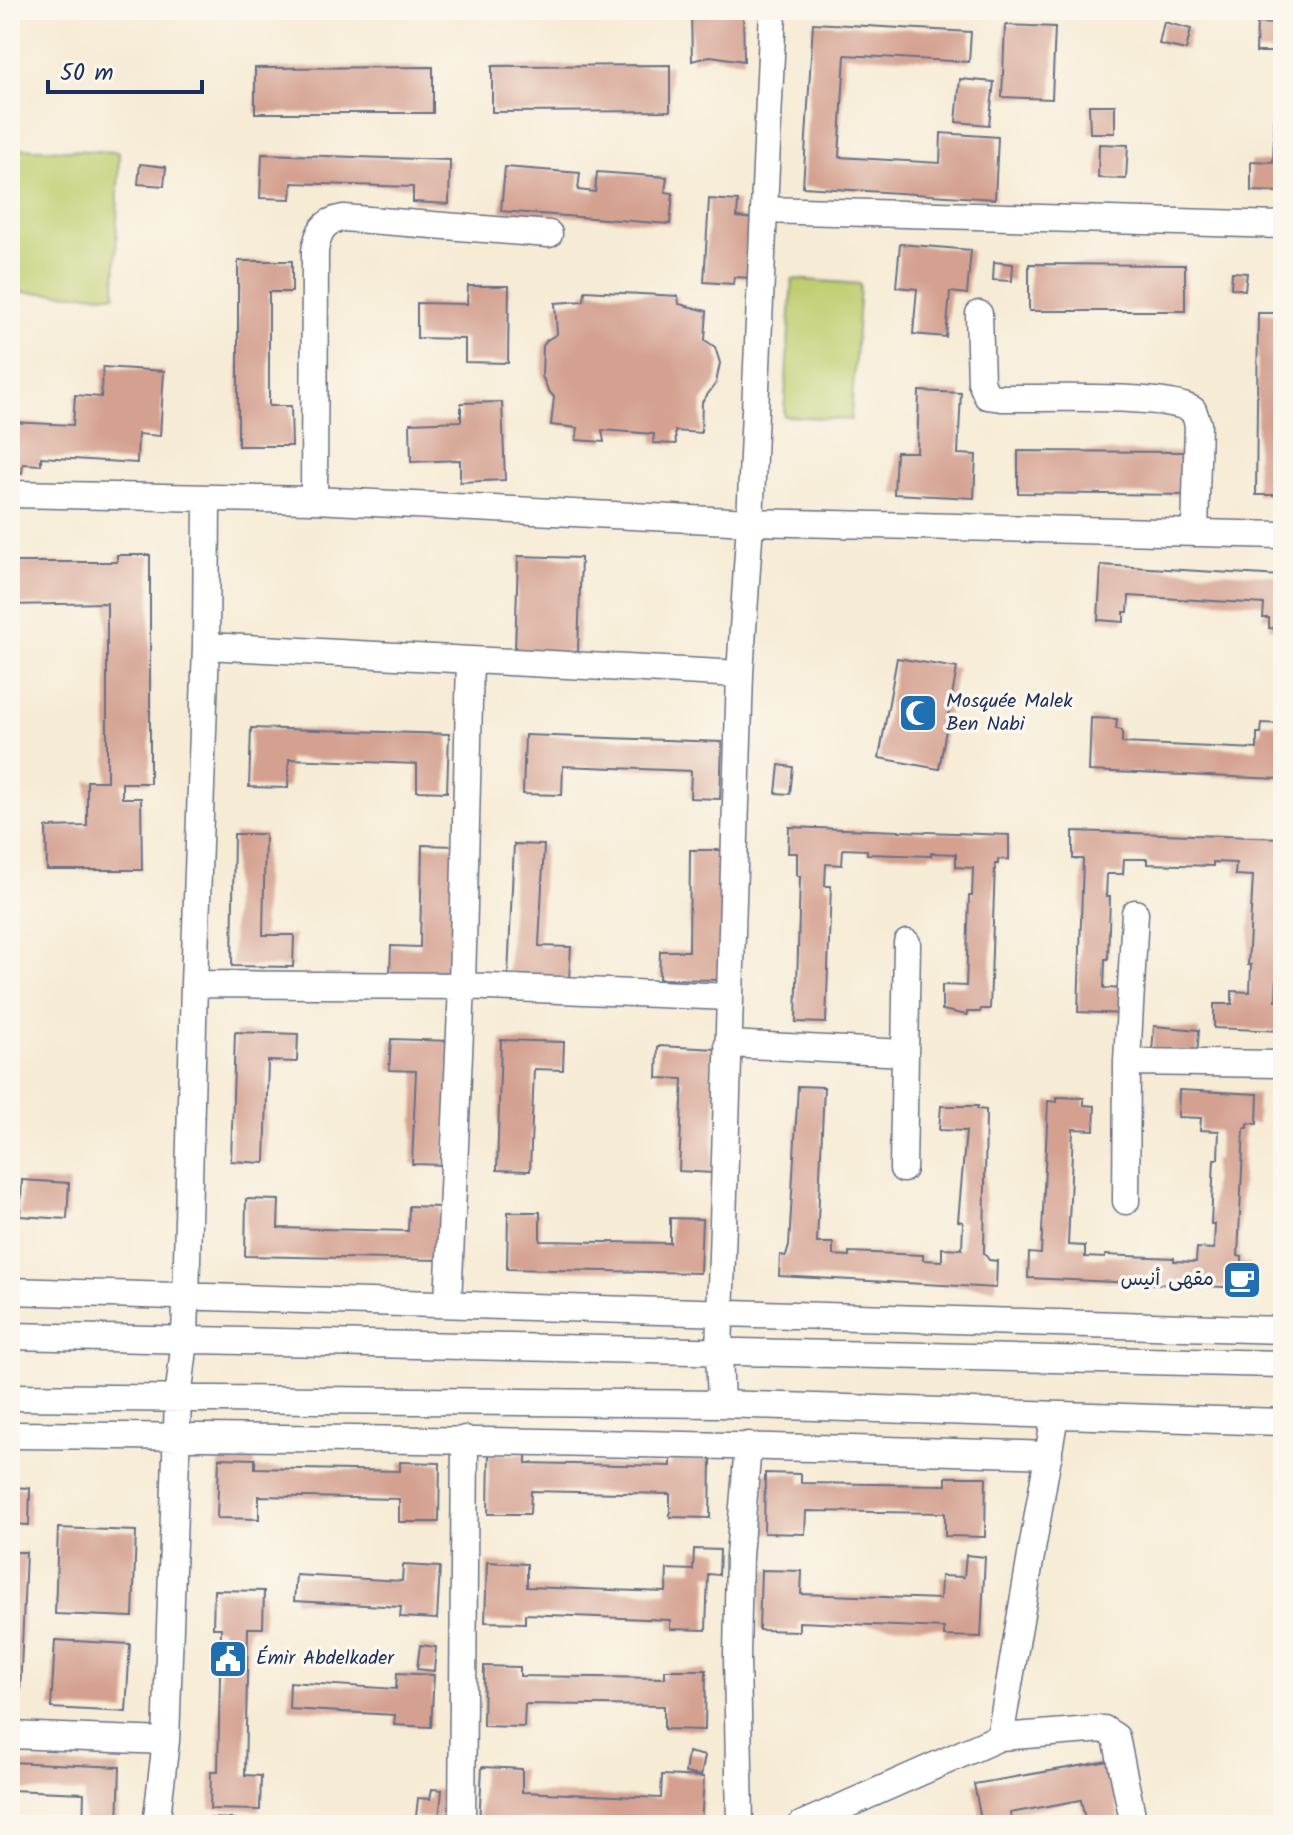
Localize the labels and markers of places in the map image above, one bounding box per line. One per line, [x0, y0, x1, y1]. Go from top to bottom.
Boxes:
place label: Mosquée Malek Ben Nabi [946, 686, 1073, 741]
mosque icon: Mosquée Malek Ben Nabi [897, 692, 939, 734]
cafe icon: مقهى أنيس [1221, 1259, 1263, 1301]
place label: مقهى أنيس [1120, 1264, 1214, 1296]
public building icon: Émir Abdelkader [207, 1638, 249, 1680]
place label: Émir Abdelkader [256, 1643, 395, 1675]

